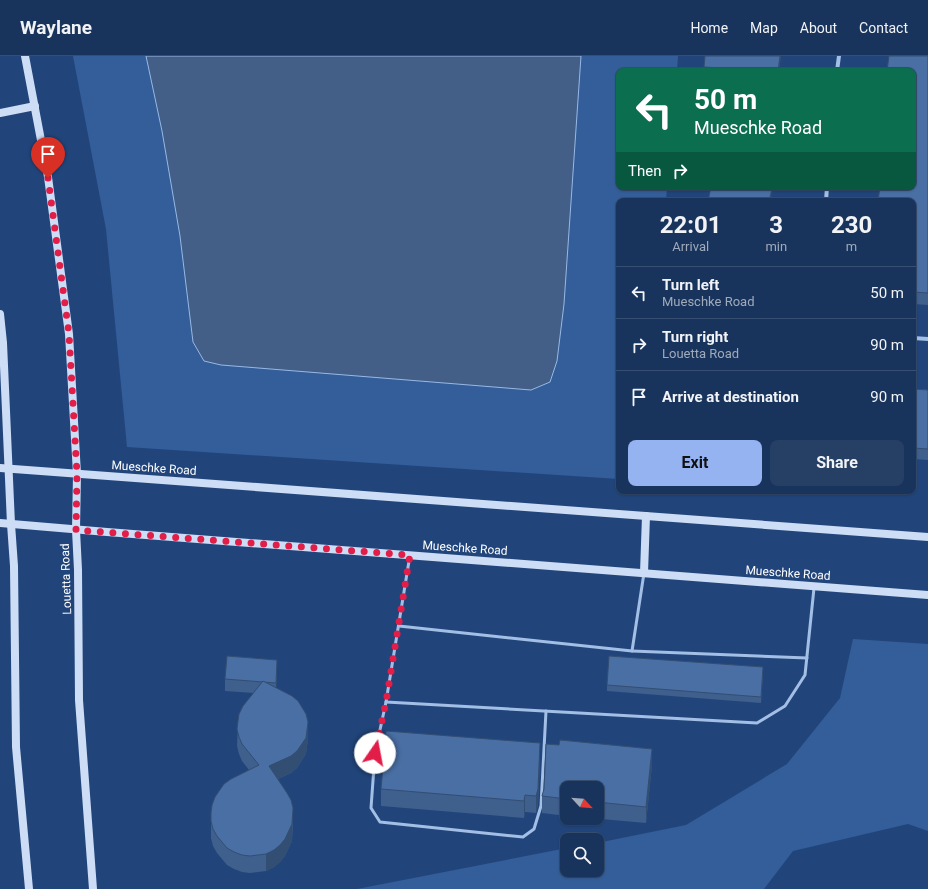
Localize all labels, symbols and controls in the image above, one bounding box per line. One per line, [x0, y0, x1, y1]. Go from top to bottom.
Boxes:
text: Waylane [20, 16, 92, 39]
text: Home [690, 20, 728, 36]
text: Map [750, 20, 778, 36]
text: About [800, 20, 837, 36]
text: Contact [859, 20, 908, 36]
text: 50 m [694, 83, 757, 116]
icon: left [628, 84, 680, 136]
text: Mueschke Road [694, 117, 822, 138]
pin [31, 137, 65, 178]
icon: arrive [37, 143, 59, 165]
icon: right [669, 160, 691, 182]
text: Then [628, 162, 661, 180]
text: 22:01 [660, 211, 722, 239]
text: 3 [769, 211, 783, 239]
text: 230 [831, 211, 872, 239]
text: Arrival [672, 239, 709, 254]
text: min [765, 239, 787, 254]
text: m [846, 239, 857, 254]
text: Turn left [662, 276, 719, 294]
icon: left [628, 282, 650, 304]
text: 50 m [870, 284, 904, 302]
text: Mueschke Road [662, 294, 755, 309]
text: Turn right [662, 328, 728, 346]
icon: right [628, 334, 650, 356]
text: 90 m [870, 336, 904, 354]
text: Louetta Road [662, 346, 739, 361]
icon: arrive [628, 386, 650, 408]
text: Arrive at destination [662, 388, 799, 406]
text: 90 m [870, 388, 904, 406]
button: Exit [628, 440, 762, 486]
button: Share [770, 440, 904, 486]
street label: Mueschke Road [111, 458, 197, 478]
street label: Mueschke Road [422, 538, 508, 558]
street label: Louetta Road [58, 543, 74, 615]
street label: Mueschke Road [745, 563, 831, 583]
position arrow [354, 732, 396, 774]
north arrow [560, 781, 604, 825]
map controls [560, 781, 604, 877]
button: search [560, 833, 604, 877]

